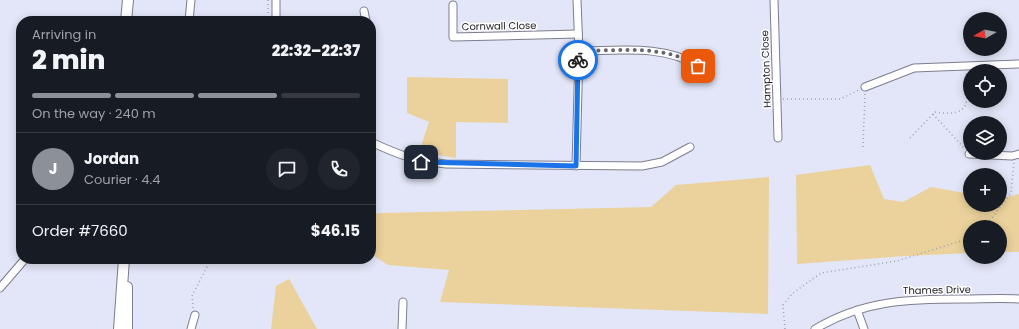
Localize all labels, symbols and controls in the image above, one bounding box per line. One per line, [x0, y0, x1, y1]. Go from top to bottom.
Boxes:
north arrow [963, 12, 1007, 56]
map controls [963, 12, 1007, 264]
street label: Cornwall Close [461, 18, 537, 34]
text: Arriving in [32, 25, 96, 44]
street label: Hampton Close [757, 30, 775, 108]
text: 22:32–22:37 [272, 40, 360, 61]
courier [558, 40, 598, 80]
text: 2 min [32, 42, 105, 78]
icon: bike [567, 49, 589, 71]
pin [681, 49, 715, 83]
icon: bag [687, 55, 709, 77]
button: locate [963, 64, 1007, 108]
text: On the way · 240 m [32, 104, 156, 123]
button: layers [963, 116, 1007, 160]
pin [404, 145, 438, 179]
text: Jordan [84, 148, 139, 169]
button: chat [266, 148, 308, 190]
button: phone [318, 148, 360, 190]
icon: home [410, 151, 432, 173]
text: J [49, 158, 57, 179]
button: + [963, 168, 1007, 212]
text: Courier · 4.4 [84, 170, 160, 189]
text: Order #7660 [32, 220, 128, 241]
text: $46.15 [311, 220, 360, 241]
button: − [963, 220, 1007, 264]
street label: Thames Drive [903, 282, 971, 298]

